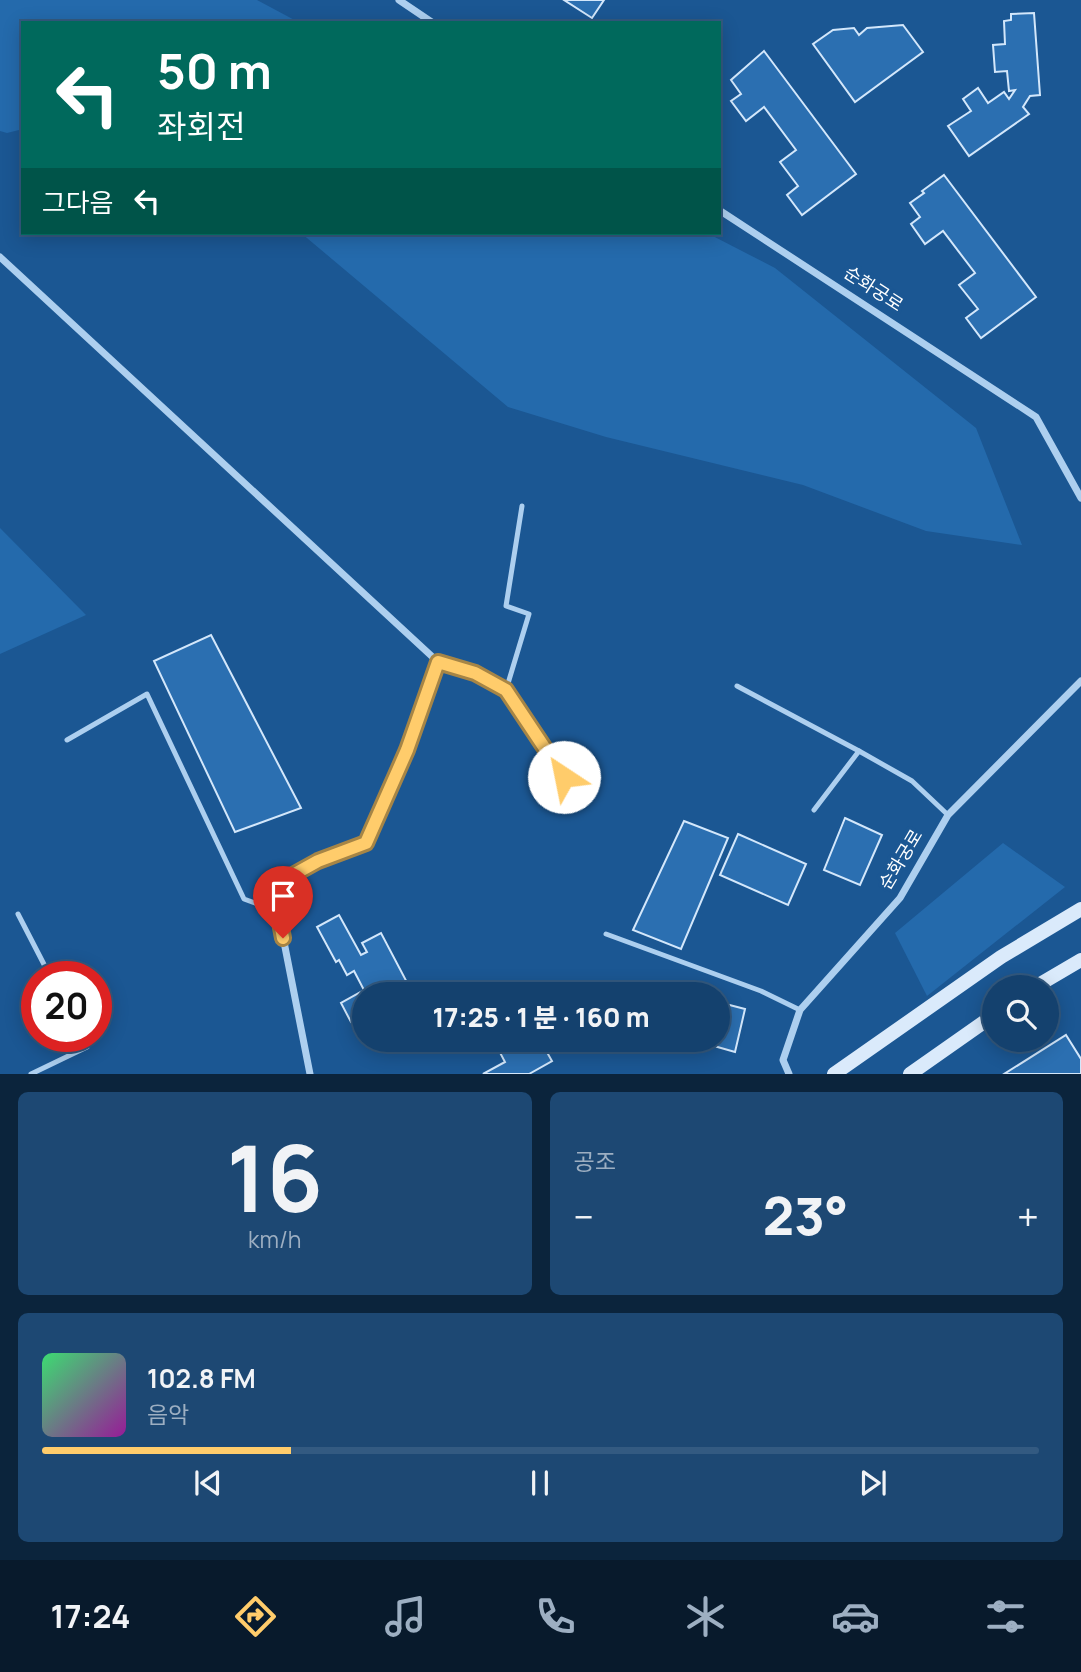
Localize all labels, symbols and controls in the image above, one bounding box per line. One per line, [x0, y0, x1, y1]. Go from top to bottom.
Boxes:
text: 50 m [157, 37, 272, 104]
icon: left [42, 49, 133, 140]
text: 좌회전 [157, 104, 245, 148]
icon: left [128, 182, 166, 220]
text: 그다음 [42, 184, 114, 220]
street label: 순화궁로 [840, 260, 908, 316]
position arrow [527, 740, 601, 814]
street label: 순화궁로 [873, 824, 927, 894]
pin [253, 866, 313, 938]
icon: arrive [264, 877, 302, 915]
speed limit sign: 20 [21, 961, 112, 1052]
map controls [982, 975, 1059, 1052]
button: search [982, 975, 1059, 1052]
text: 17:25 · 1 분 · 160 m [432, 999, 650, 1035]
text: 16 [227, 1115, 323, 1239]
text: 공조 [574, 1145, 616, 1177]
text: 23° [763, 1180, 848, 1251]
text: − [574, 1190, 594, 1242]
text: + [1017, 1190, 1039, 1242]
text: km/h [248, 1223, 302, 1255]
text: 102.8 FM [147, 1360, 256, 1396]
text: 음악 [147, 1398, 189, 1430]
icon: previous [189, 1464, 227, 1502]
icon: pause [521, 1464, 559, 1502]
icon: next [854, 1464, 892, 1502]
icon: directions [231, 1592, 280, 1641]
icon: music [381, 1592, 430, 1641]
icon: phone [531, 1592, 580, 1641]
icon: climate [681, 1592, 730, 1641]
icon: car [831, 1592, 880, 1641]
icon: filters [981, 1592, 1030, 1641]
text: 17:24 [51, 1594, 130, 1638]

